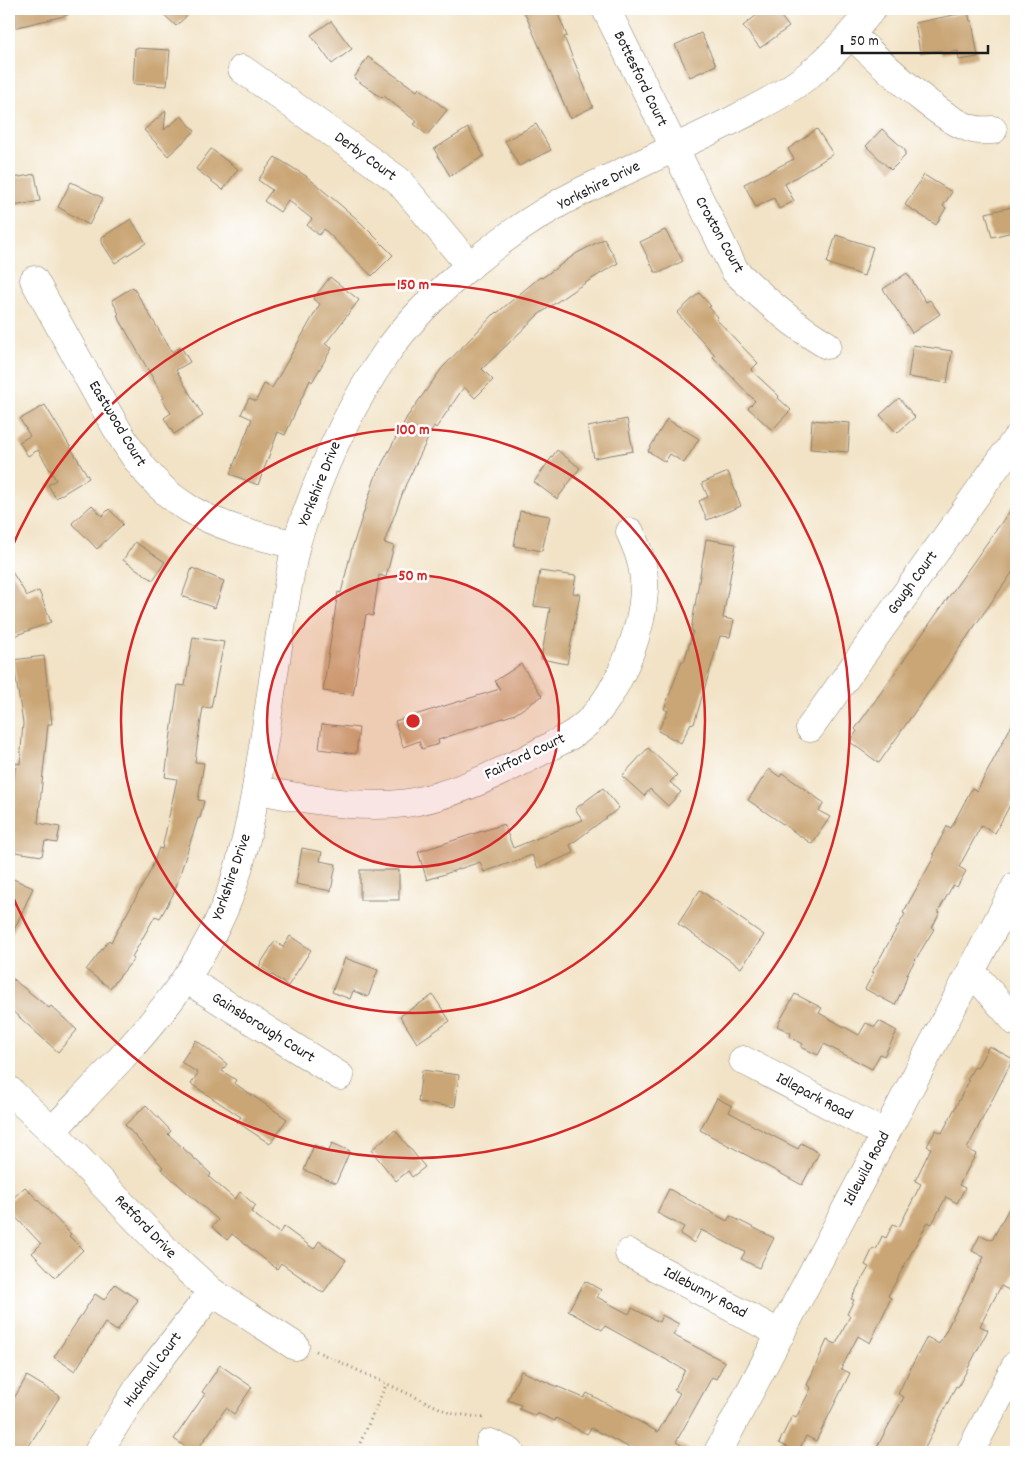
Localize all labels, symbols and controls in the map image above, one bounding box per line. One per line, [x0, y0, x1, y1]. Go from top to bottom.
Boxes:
scale bar [842, 22, 989, 54]
street label: Bottesford Court [607, 27, 673, 131]
text: 50 m [850, 31, 879, 53]
street label: Derby Court [329, 127, 401, 188]
street label: Yorkshire Drive [554, 155, 644, 217]
street label: Croxton Court [688, 192, 750, 278]
text: 150 m [397, 275, 429, 297]
street label: Eastwood Court [82, 377, 152, 472]
text: 100 m [396, 420, 430, 442]
street label: Yorkshire Drive [292, 438, 348, 530]
street label: Gough Court [882, 546, 944, 620]
text: 50 m [399, 566, 427, 588]
centre of rings [404, 712, 422, 730]
street label: Fairford Court [481, 728, 569, 786]
street label: Yorkshire Drive [206, 831, 258, 923]
street label: Gainsborough Court [207, 987, 319, 1069]
street label: Idlepark Road [771, 1067, 857, 1127]
street label: Idlewild Road [838, 1128, 896, 1210]
street label: Retford Drive [108, 1190, 182, 1264]
street label: Idlebunny Road [659, 1261, 751, 1325]
street label: Hucknall Court [118, 1328, 188, 1412]

